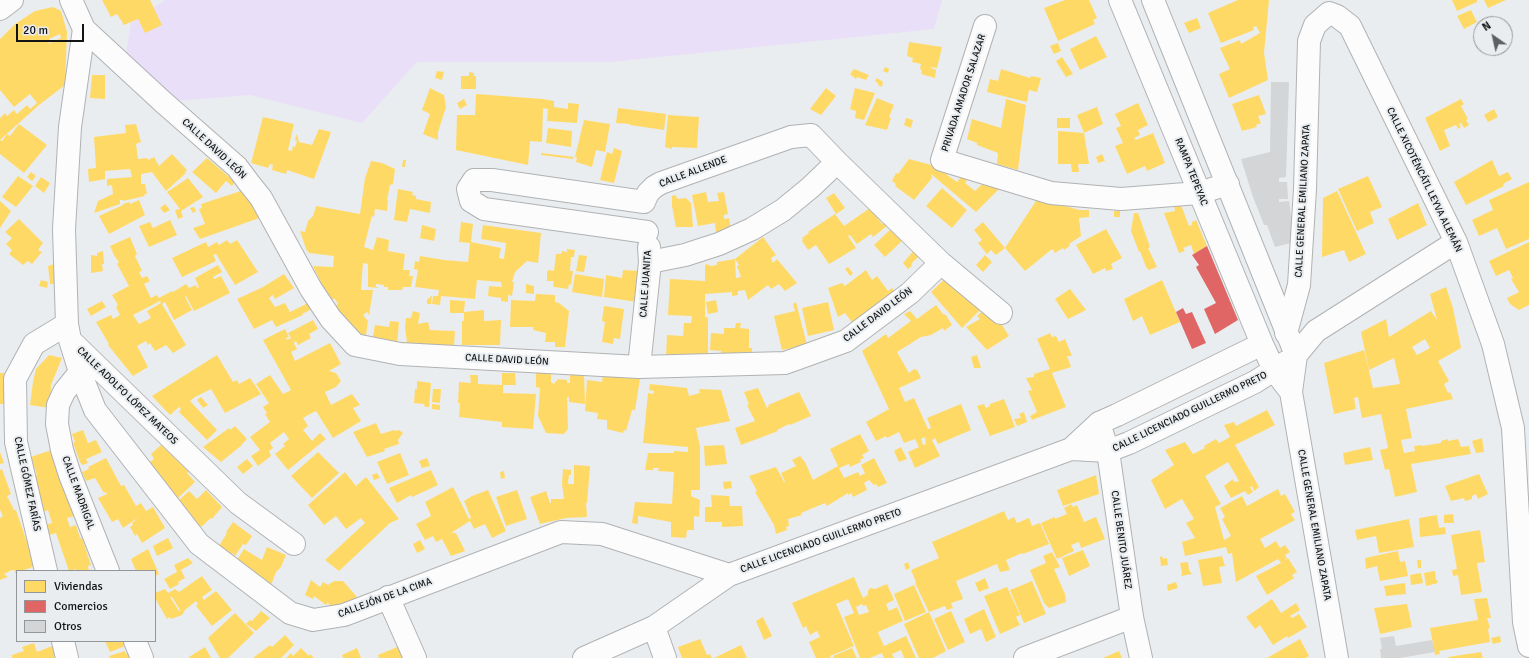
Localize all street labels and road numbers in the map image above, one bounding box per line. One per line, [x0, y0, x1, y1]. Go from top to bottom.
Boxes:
street label: PRIVADA AMADOR SALAZAR [939, 33, 989, 153]
street label: CALLE XICOTÉNCÁTL LEYVA ALEMÁN [1384, 106, 1464, 254]
street label: CALLE DAVID LEÓN [179, 116, 249, 182]
street label: CALLE GENERAL EMILIANO ZAPATA [1293, 124, 1313, 278]
street label: RAMPA TEPEYAC [1172, 136, 1210, 208]
street label: CALLE ALLENDE [658, 154, 728, 190]
street label: CALLE JUANITA [638, 250, 654, 318]
street label: CALLE DAVID LEÓN [841, 285, 915, 345]
street label: CALLE ADOLFO LÓPEZ MATEOS [74, 345, 180, 447]
street label: CALLE DAVID LEÓN [465, 352, 549, 368]
street label: CALLE LICENCIADO GUILLERMO PRETO [1111, 369, 1269, 455]
street label: CALLE GÓMEZ FARÍAS [11, 436, 43, 532]
street label: CALLE GENERAL EMILIANO ZAPATA [1295, 448, 1333, 602]
street label: CALLE MADRIGAL [59, 455, 97, 531]
street label: CALLE BENITO JUÁREZ [1108, 490, 1134, 590]
street label: CALLE LICENCIADO GUILLERMO PRETO [739, 506, 903, 576]
street label: CALLEJÓN DE LA CIMA [336, 575, 434, 621]

